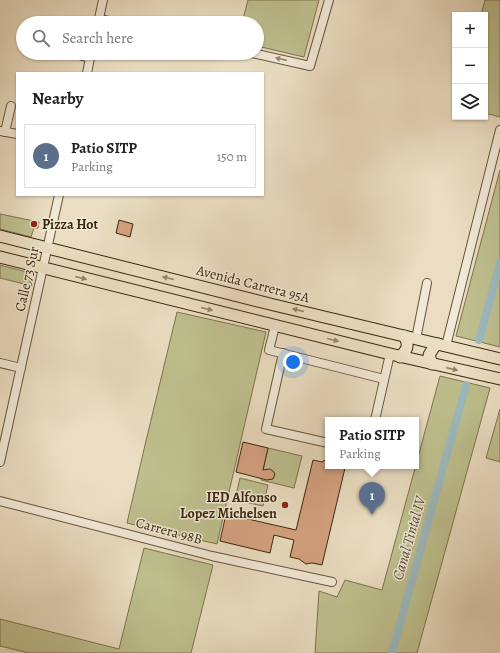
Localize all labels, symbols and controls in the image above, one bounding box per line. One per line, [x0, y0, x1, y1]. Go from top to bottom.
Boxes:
map controls [452, 12, 488, 120]
button: + [452, 12, 488, 48]
search box [16, 16, 264, 60]
icon: search [30, 27, 52, 49]
text: Search here [62, 28, 133, 48]
button: − [452, 48, 488, 84]
one-way arrow [275, 56, 287, 62]
button: layers [452, 84, 488, 120]
text: Nearby [32, 87, 83, 110]
text: Patio SITP [71, 138, 137, 158]
text: 1 [44, 148, 48, 165]
text: 150 m [217, 148, 247, 165]
text: Parking [71, 158, 113, 175]
place label: Pizza Hot [42, 215, 99, 234]
marker: Pizza Hot [29, 219, 39, 229]
street label: Calle 73 Sur [10, 244, 44, 313]
street label: Avenida Carrera 95A [194, 261, 312, 307]
one-way arrow [75, 275, 87, 281]
one-way arrow [162, 275, 175, 281]
one-way arrow [201, 307, 213, 313]
one-way arrow [292, 307, 305, 313]
one-way arrow [327, 338, 339, 344]
your location [283, 352, 303, 372]
one-way arrow [446, 366, 458, 372]
popup [325, 417, 419, 469]
text: Patio SITP [339, 425, 405, 445]
text: Parking [339, 445, 381, 462]
pin: 1 [359, 482, 385, 515]
place label: IED Alfonso Lopez Michelsen [180, 488, 277, 523]
water label: Canal Tintal IV [387, 493, 431, 582]
marker: IED Alfonso Lopez Michelsen [280, 500, 290, 510]
street label: Carrera 98B [134, 513, 204, 549]

